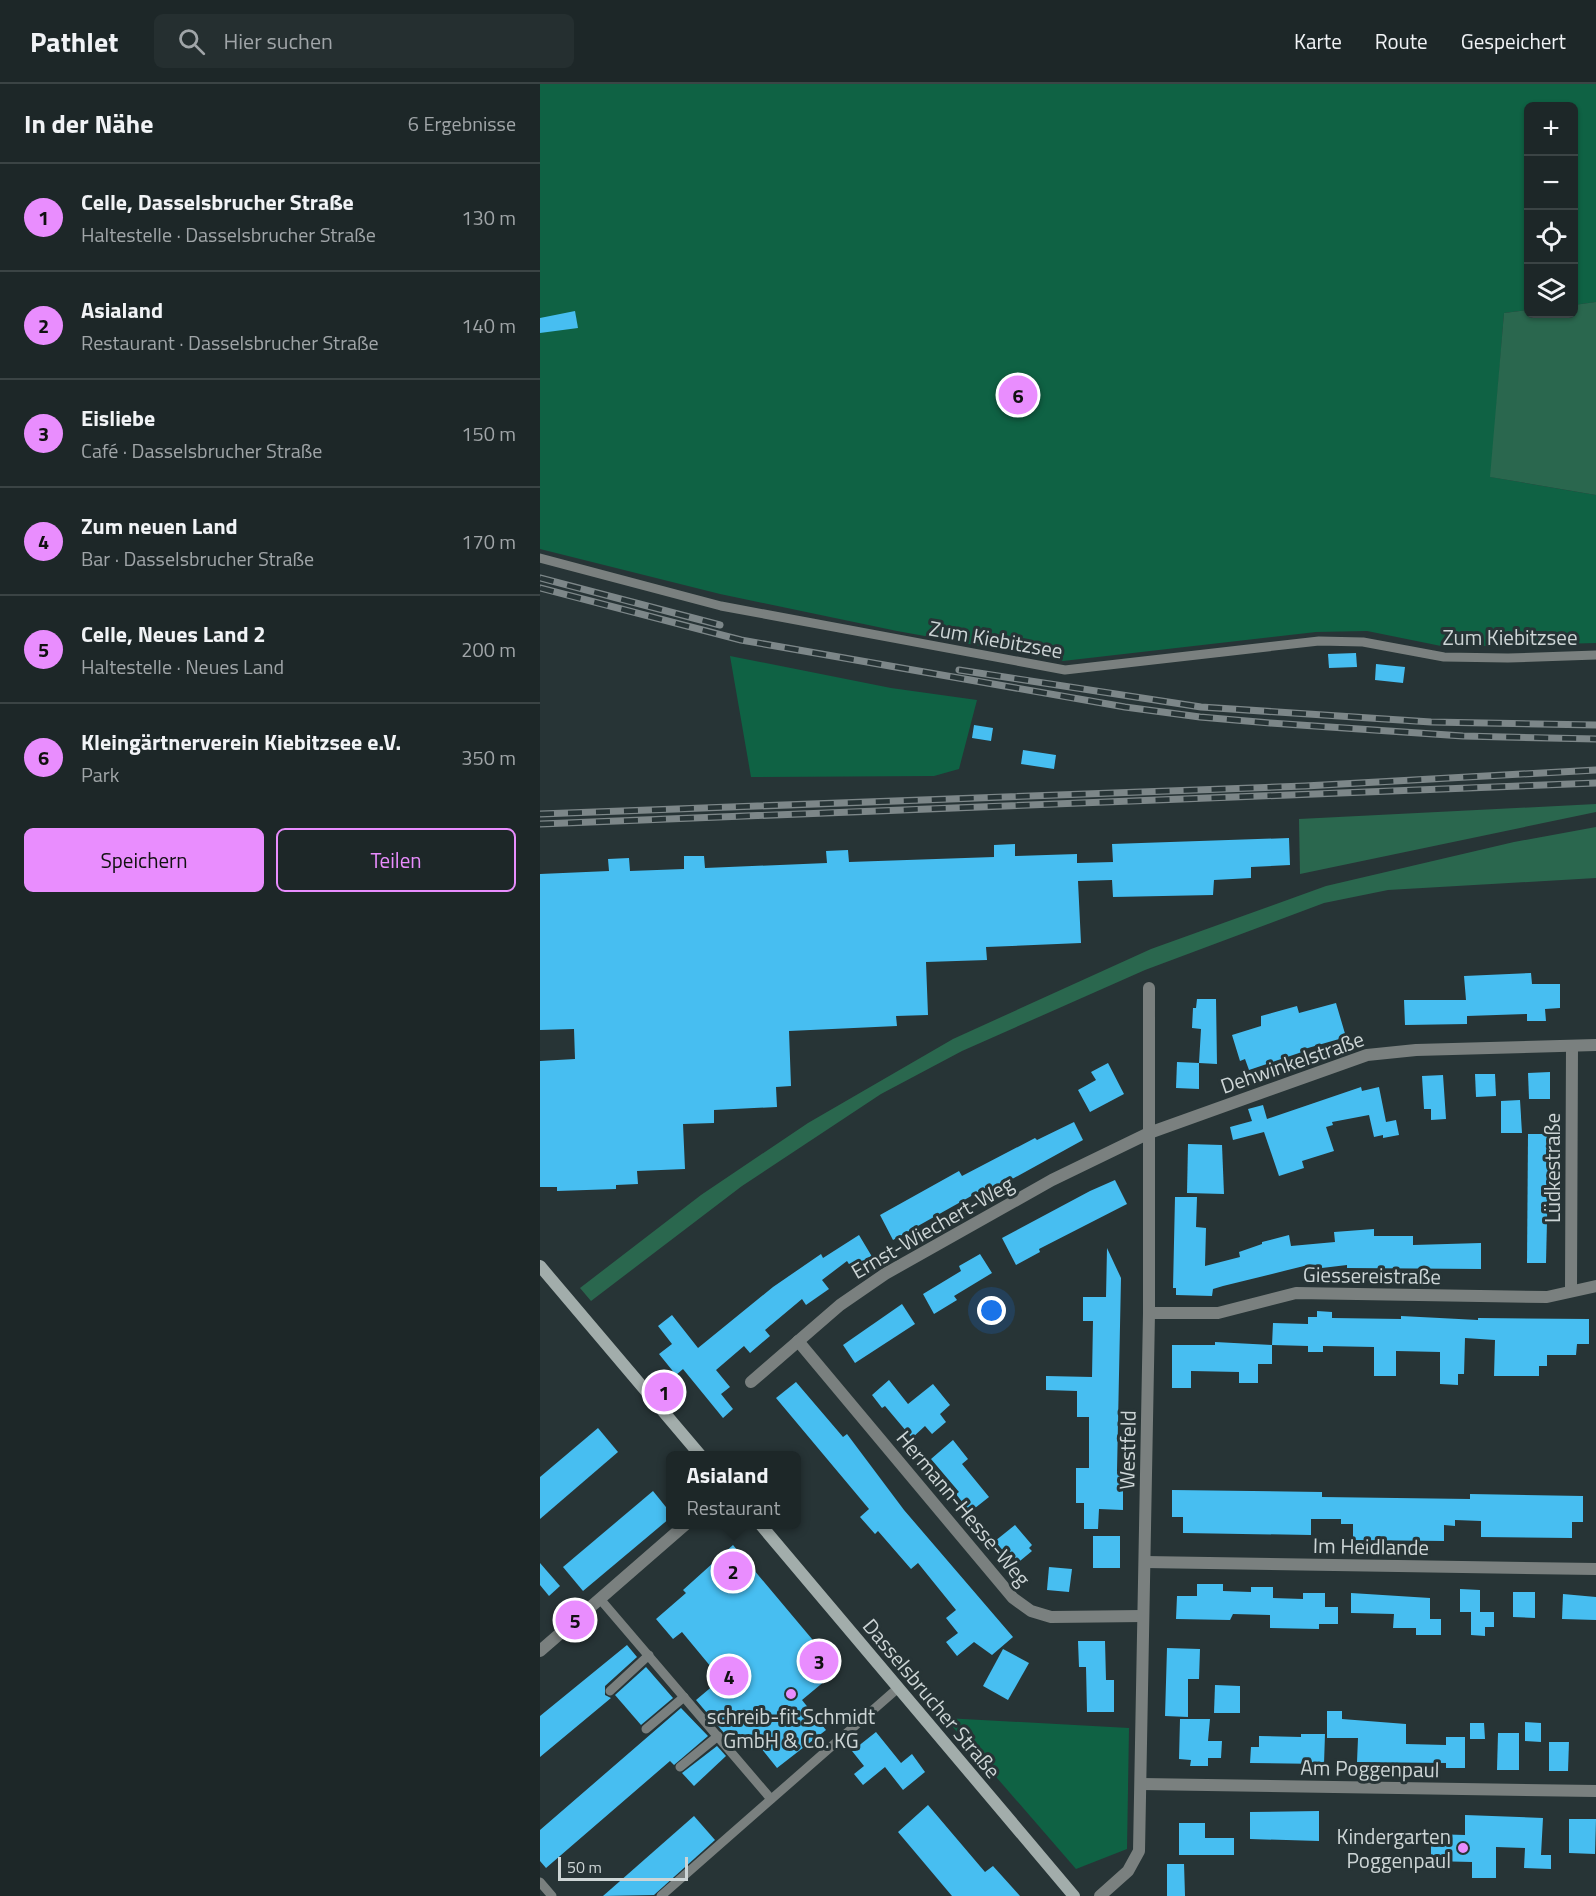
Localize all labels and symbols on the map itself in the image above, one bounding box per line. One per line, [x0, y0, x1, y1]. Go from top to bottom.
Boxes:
pin: 6 [998, 372, 1038, 418]
street label: Zum Kiebitzsee [927, 612, 1065, 666]
street label: Zum Kiebitzsee [1442, 621, 1578, 653]
street label: Dehwinkelstraße [1216, 1022, 1368, 1102]
street label: Lüdkestraße [1536, 1113, 1568, 1223]
street label: Ernst-Wiechert-Weg [845, 1167, 1019, 1287]
street label: Giessereistraße [1303, 1258, 1441, 1292]
your location [977, 1296, 1006, 1325]
pin: 1 [644, 1370, 684, 1414]
street label: Westfeld [1110, 1410, 1144, 1490]
street label: Hermann-Hesse-Weg [889, 1423, 1039, 1593]
street label: Im Heidlande [1313, 1529, 1429, 1563]
pin: 2 [714, 1548, 752, 1594]
pin: 5 [555, 1598, 594, 1642]
street label: Dasselsbrucher Straße [855, 1611, 1009, 1785]
pin: 3 [800, 1638, 838, 1684]
pin: 4 [710, 1654, 748, 1698]
marker: schreib-fit Schmidt GmbH & Co. KG [784, 1687, 798, 1701]
place label: schreib-fit Schmidt GmbH & Co. KG [707, 1700, 876, 1756]
street label: Am Poggenpaul [1300, 1751, 1440, 1785]
place label: Kindergarten Poggenpaul [1337, 1820, 1451, 1876]
marker: Kindergarten Poggenpaul [1456, 1841, 1470, 1855]
scale bar [558, 1854, 688, 1882]

